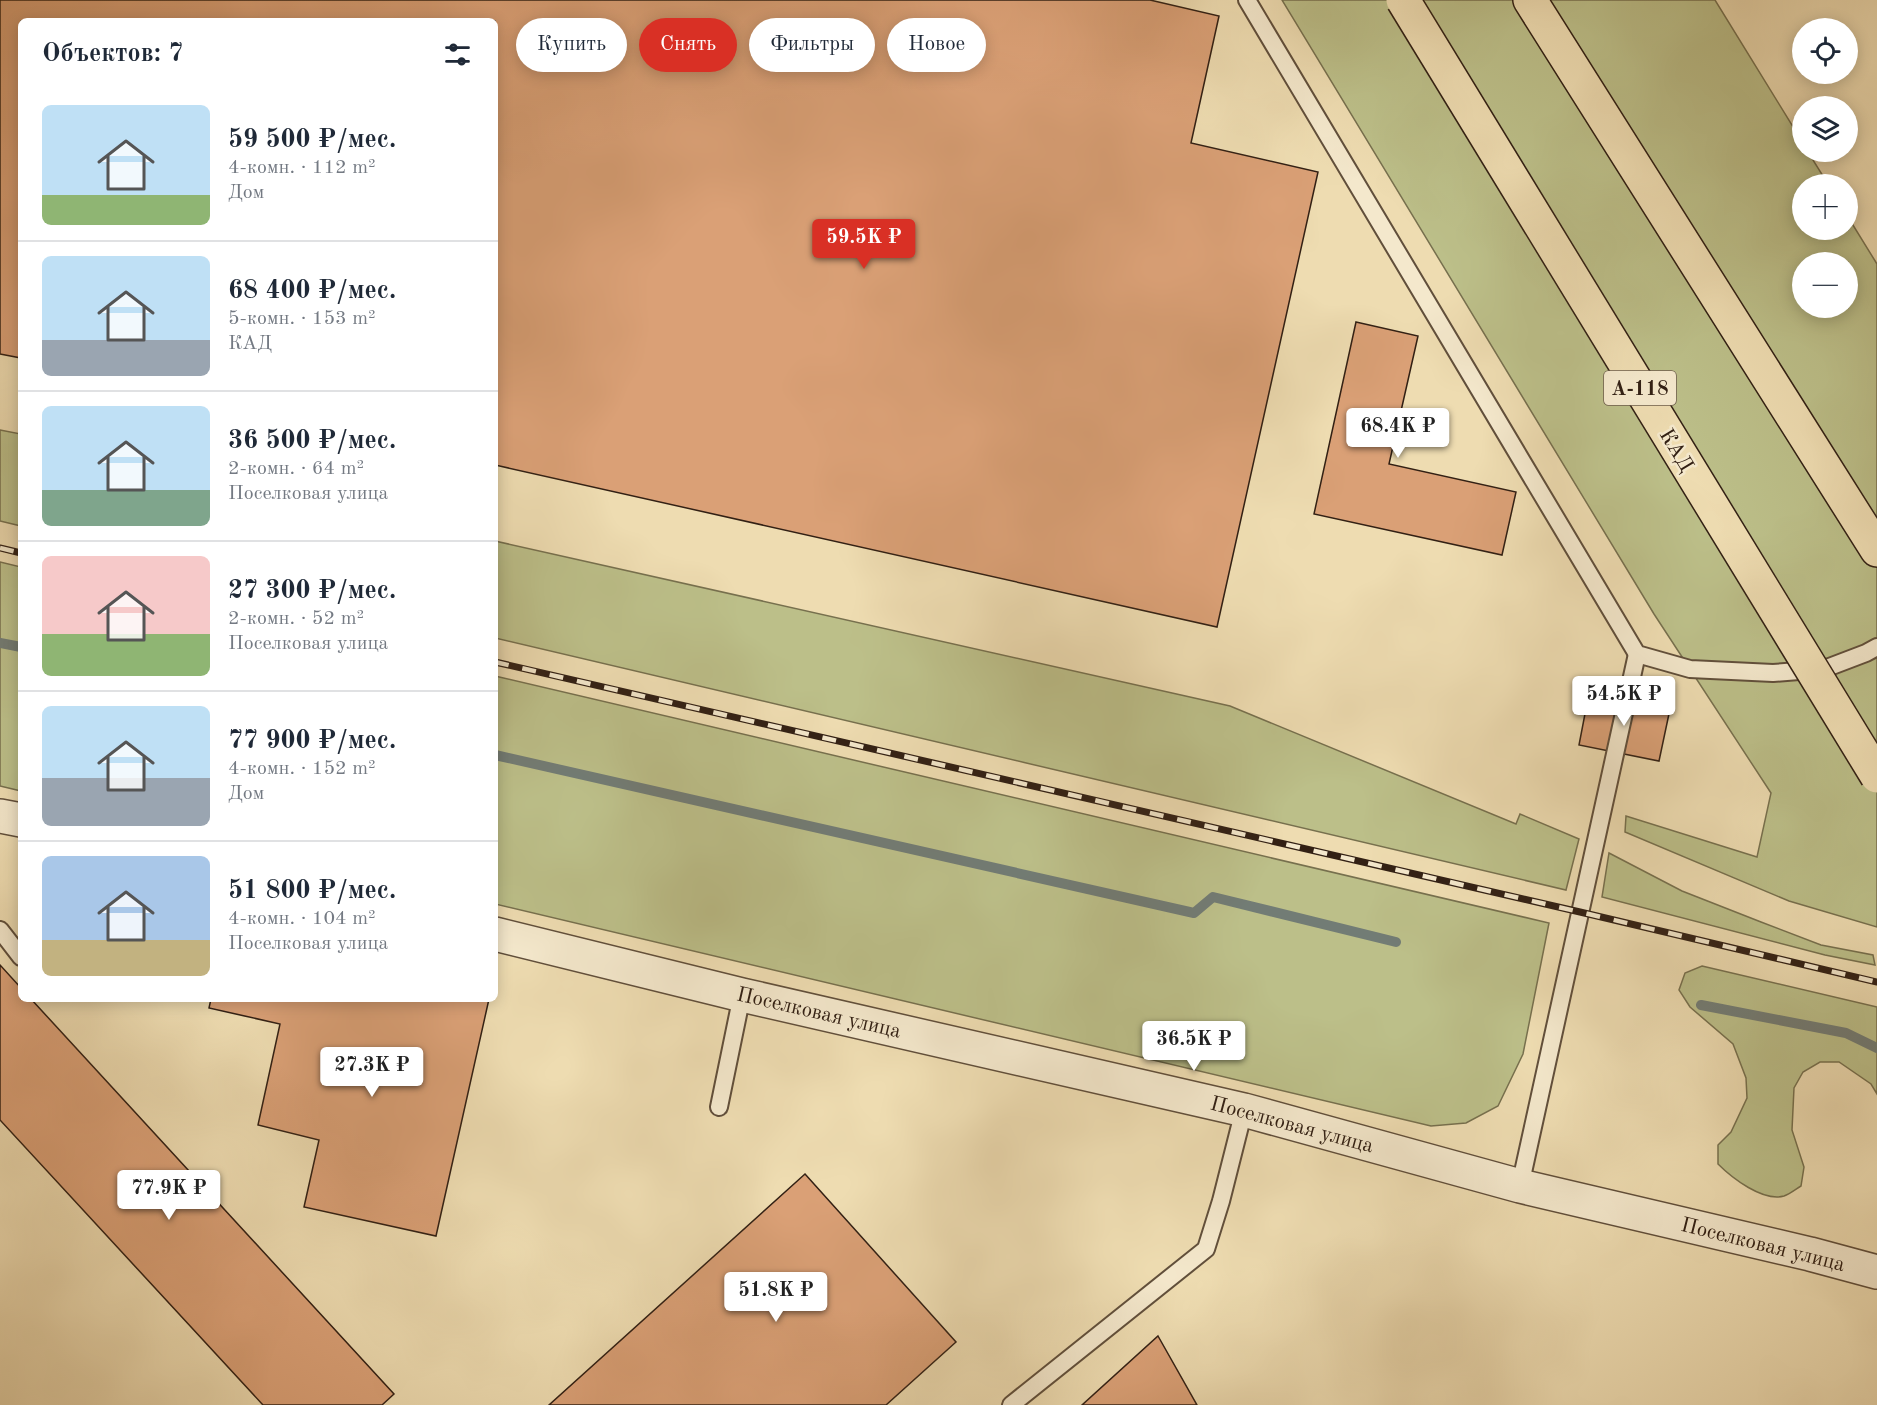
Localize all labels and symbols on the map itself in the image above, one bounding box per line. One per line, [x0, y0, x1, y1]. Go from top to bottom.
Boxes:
pin: 59.5K ₽ [809, 219, 919, 270]
road number: А-118 [1604, 371, 1676, 405]
pin: 68.4K ₽ [1343, 408, 1453, 459]
street label: КАД [1655, 426, 1697, 476]
pin: 54.5K ₽ [1569, 676, 1679, 727]
street label: Поселковая улица [734, 984, 903, 1043]
pin: 36.5K ₽ [1139, 1021, 1249, 1072]
pin: 27.3K ₽ [317, 1047, 427, 1098]
street label: Поселковая улица [1208, 1094, 1376, 1157]
pin: 77.9K ₽ [114, 1170, 224, 1221]
street label: Поселковая улица [1678, 1215, 1847, 1276]
pin: 51.8K ₽ [721, 1272, 831, 1323]

